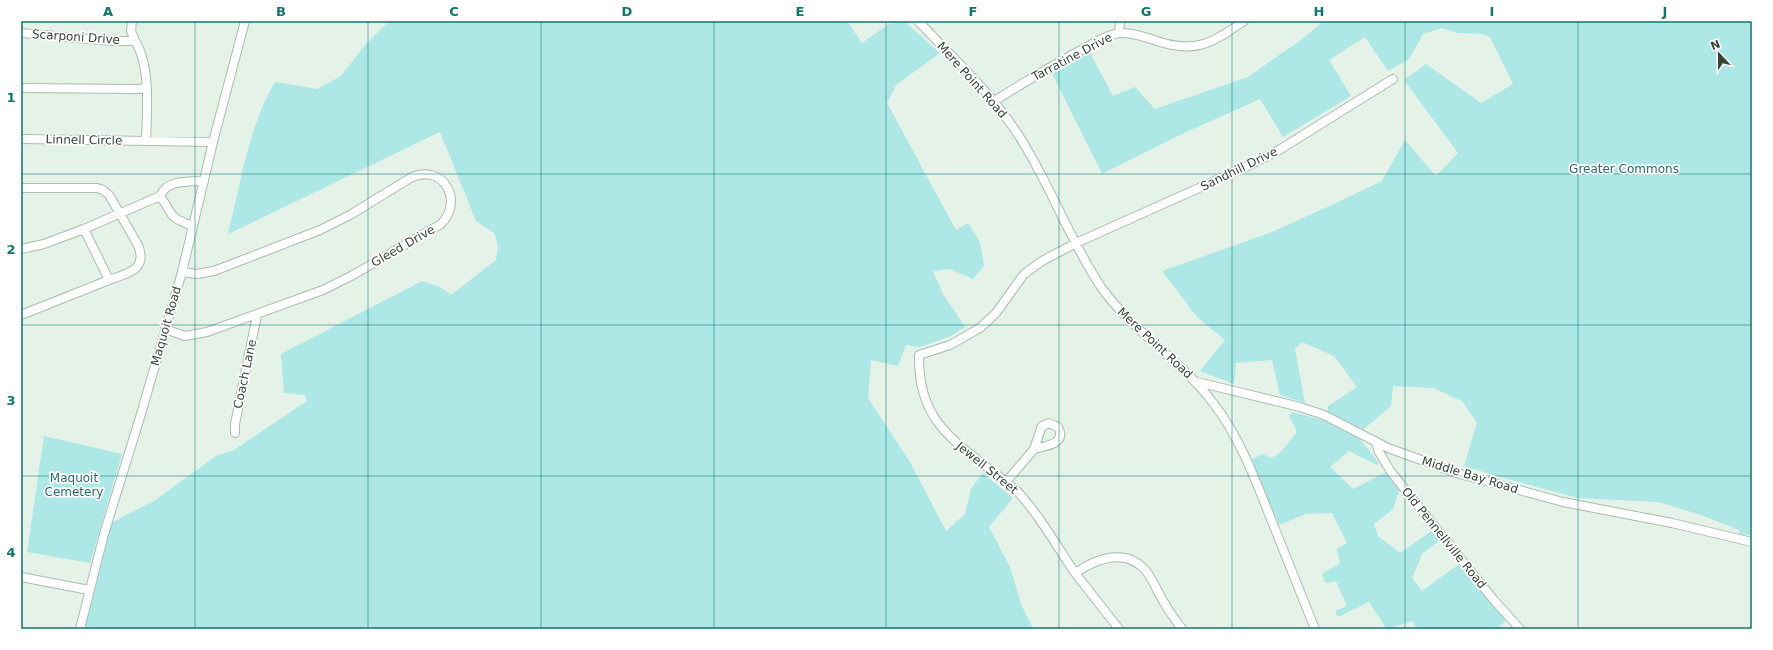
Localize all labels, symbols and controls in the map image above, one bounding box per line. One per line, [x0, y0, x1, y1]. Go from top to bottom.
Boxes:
text: A [103, 4, 113, 19]
text: B [276, 4, 286, 19]
text: C [449, 4, 459, 19]
text: D [622, 4, 633, 19]
text: E [796, 4, 804, 19]
text: F [969, 4, 977, 19]
text: G [1141, 4, 1151, 19]
text: H [1314, 4, 1324, 19]
text: I [1490, 4, 1494, 19]
text: J [1662, 4, 1667, 19]
street label: Scarponi Drive [32, 27, 120, 47]
street label: Tarratine Drive [1029, 30, 1114, 84]
north arrow [1699, 34, 1739, 74]
text: N [1709, 37, 1722, 53]
street label: Mere Point Road [934, 39, 1010, 121]
text: 1 [6, 90, 16, 105]
street label: Linnell Circle [45, 132, 123, 148]
street label: Sandhill Drive [1198, 144, 1280, 194]
park label: Greater Commons [1569, 162, 1679, 176]
street label: Gleed Drive [369, 222, 437, 270]
text: 2 [6, 242, 16, 257]
street label: Maquoit Road [148, 285, 184, 367]
street label: Mere Point Road [1115, 305, 1195, 381]
street label: Coach Lane [231, 338, 259, 410]
text: 3 [6, 393, 16, 408]
street label: Jewell Street [953, 438, 1021, 497]
street label: Middle Bay Road [1420, 454, 1520, 496]
park label: Maquoit Cemetery [45, 471, 103, 499]
street label: Old Pennellville Road [1399, 485, 1489, 591]
text: 4 [6, 545, 16, 560]

